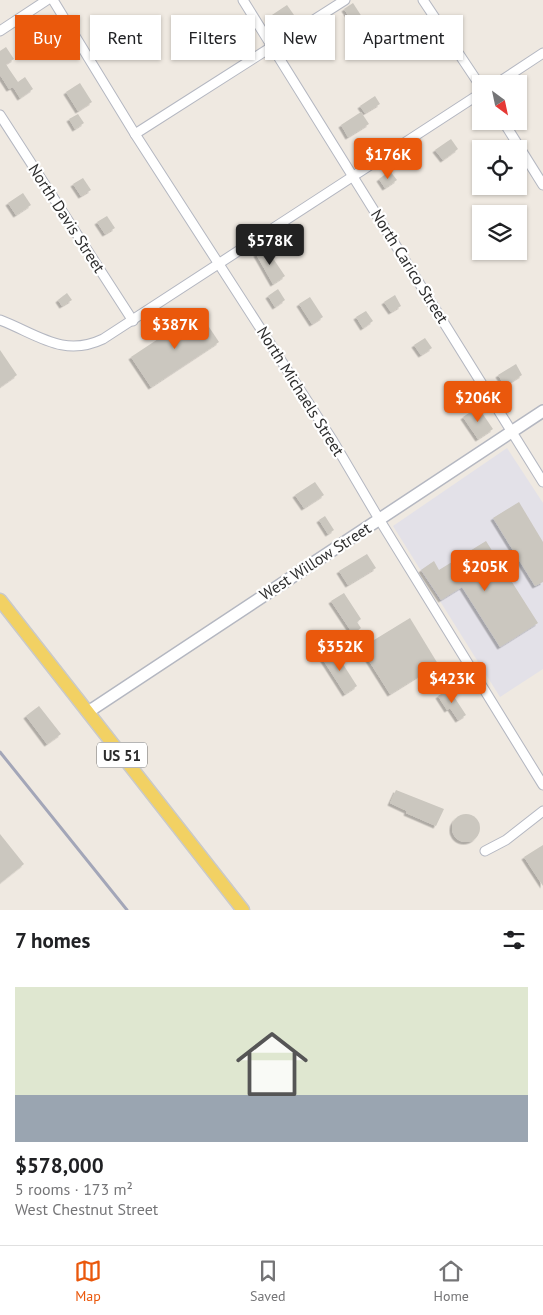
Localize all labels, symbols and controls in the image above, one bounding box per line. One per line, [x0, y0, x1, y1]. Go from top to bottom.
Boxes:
chip: Buy [15, 15, 80, 60]
chip: Rent [90, 15, 161, 60]
chip: Filters [171, 15, 255, 60]
chip: New [265, 15, 335, 60]
chip: Apartment [345, 15, 463, 60]
north arrow [472, 75, 528, 130]
map controls [472, 75, 527, 260]
pin: $176K [353, 138, 423, 180]
button: locate [472, 140, 527, 195]
text: $176K [365, 144, 411, 164]
street label: North Davis Street [24, 160, 110, 277]
street label: North Carico Street [367, 205, 453, 327]
button: layers [472, 205, 527, 260]
pin: $578K [235, 224, 305, 266]
text: $578K [247, 230, 293, 250]
pin: $387K [140, 308, 210, 350]
text: $387K [152, 314, 198, 334]
street label: North Michaels Street [253, 322, 349, 460]
pin: $206K [443, 380, 513, 423]
text: $206K [455, 387, 501, 407]
street label: West Willow Street [256, 517, 375, 604]
pin: $205K [450, 550, 520, 592]
text: $205K [462, 556, 508, 576]
pin: $352K [305, 630, 375, 672]
text: $352K [317, 636, 363, 656]
pin: $423K [417, 662, 487, 704]
text: $423K [429, 668, 475, 688]
road number: US 51 [97, 742, 147, 768]
icon: filters [500, 926, 528, 954]
text: 7 homes [15, 927, 90, 954]
icon: home [227, 1019, 317, 1109]
text: $578,000 [15, 1152, 104, 1179]
text: 5 rooms · 173 m² [15, 1179, 133, 1199]
text: West Chestnut Street [15, 1199, 158, 1219]
tab: Map [74, 1257, 102, 1305]
tab: Saved [250, 1257, 286, 1305]
tab: Home [434, 1257, 469, 1305]

